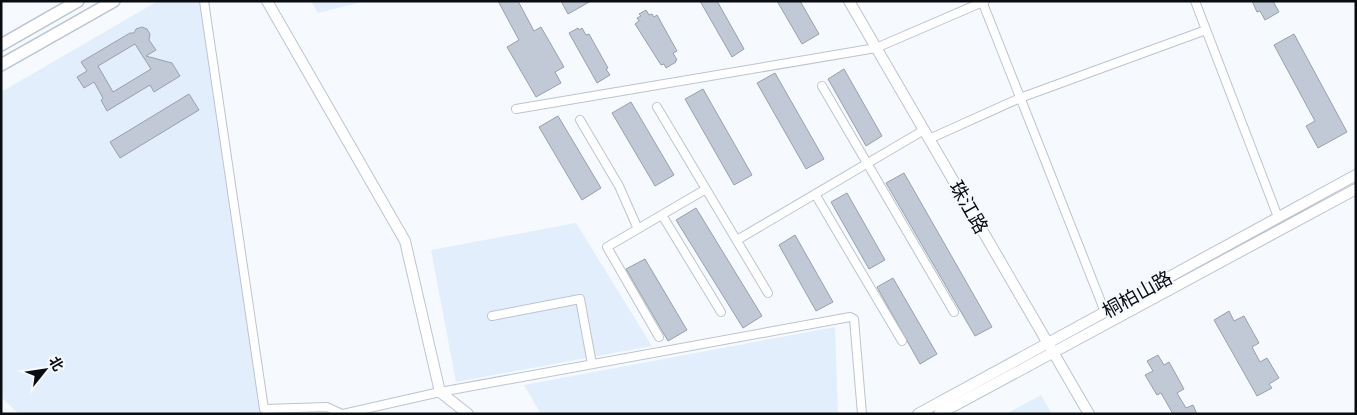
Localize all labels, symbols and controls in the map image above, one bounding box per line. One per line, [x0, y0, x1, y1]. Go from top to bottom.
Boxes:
street label: 珠江路 [941, 176, 995, 240]
street label: 桐柏山路 [1097, 264, 1178, 326]
north arrow [20, 345, 70, 395]
text: 北 [43, 352, 68, 375]

